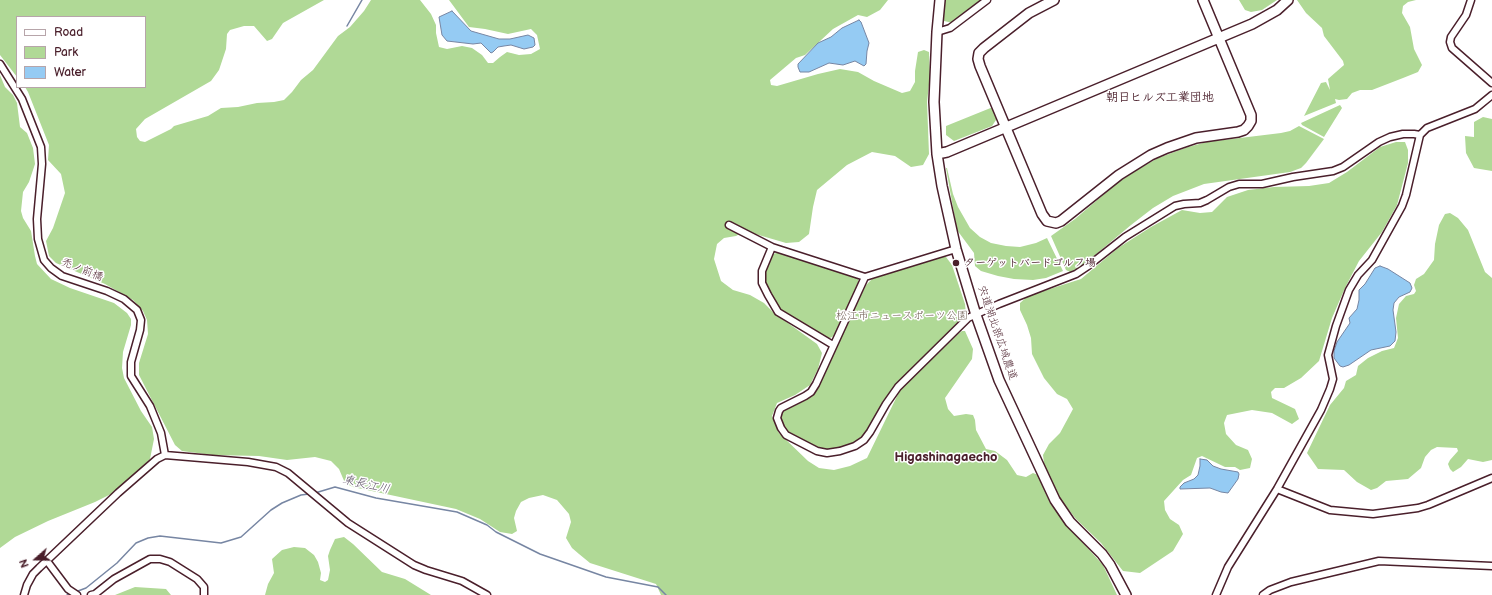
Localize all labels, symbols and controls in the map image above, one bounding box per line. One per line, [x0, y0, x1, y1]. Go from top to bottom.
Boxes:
legend [16, 16, 146, 88]
text: Road [54, 25, 83, 40]
text: Park [54, 45, 78, 60]
text: Water [54, 65, 86, 80]
district label: 朝日ヒルズ工業団地 [1106, 91, 1214, 105]
street label: 禿ノ前橋 [59, 256, 105, 284]
place label: ターゲットバードゴルフ場 [964, 256, 1096, 270]
marker: ターゲットバードゴルフ場 [951, 258, 961, 268]
street label: 宍道湖北部広域農道 [975, 284, 1019, 382]
park label: 松江市ニュースポーツ公園 [836, 309, 968, 323]
district label: Higashinagaecho [895, 450, 997, 466]
water label: 東長江川 [341, 473, 391, 497]
north arrow [16, 539, 56, 579]
text: N [17, 557, 32, 569]

